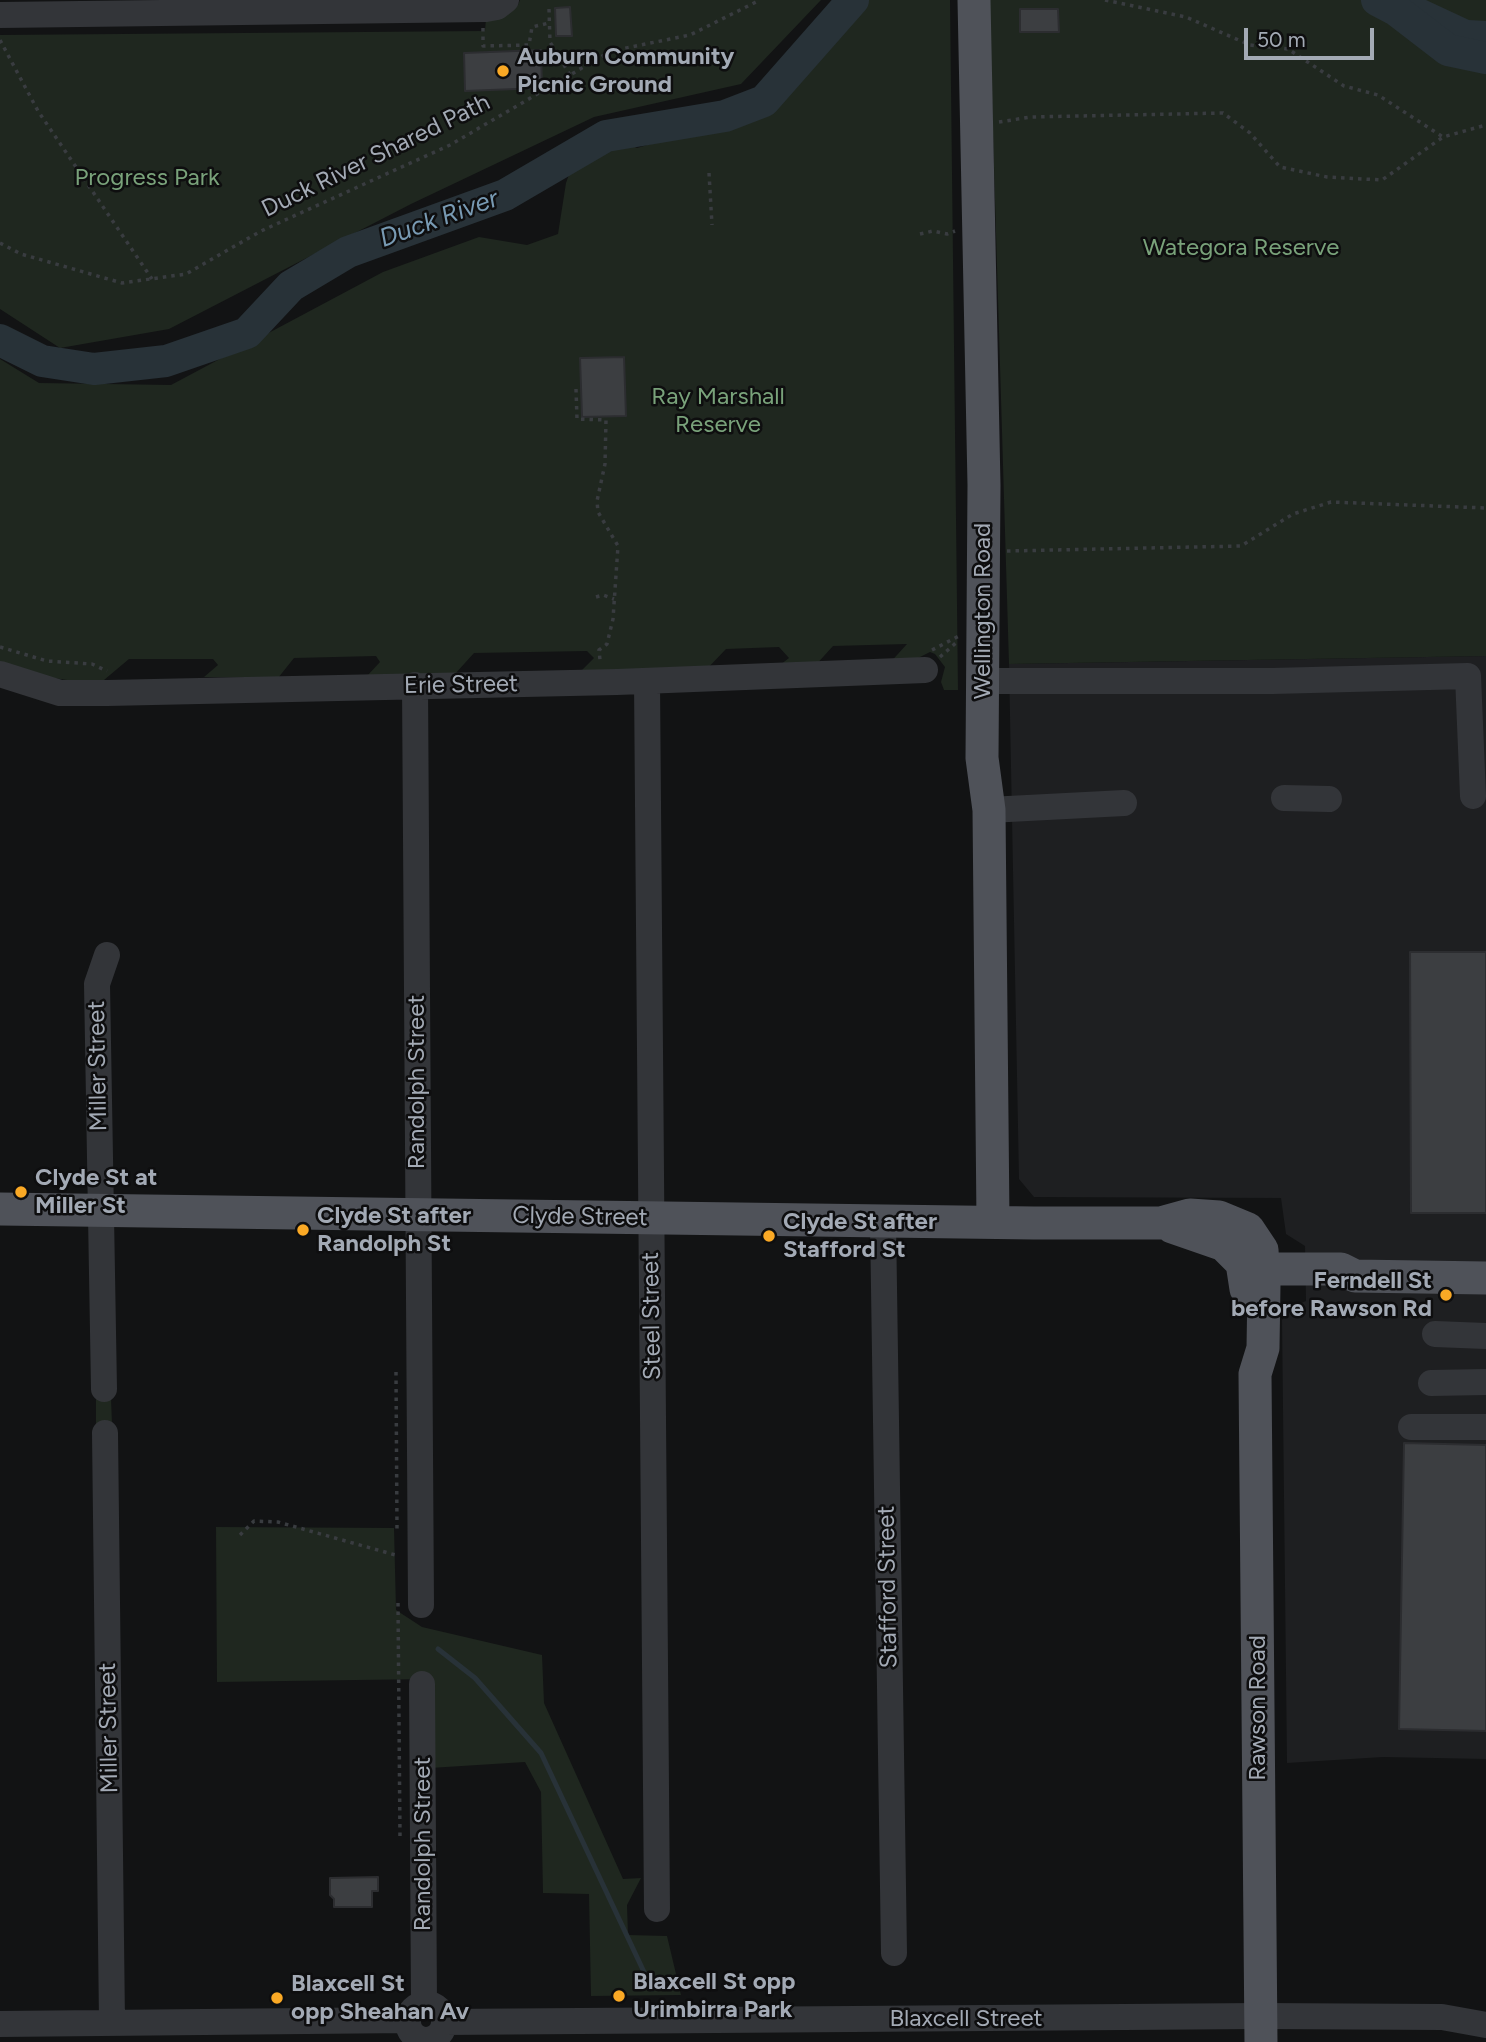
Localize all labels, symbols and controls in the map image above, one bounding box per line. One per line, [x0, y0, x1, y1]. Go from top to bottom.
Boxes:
scale bar [1248, 14, 1378, 58]
text: 50 m [1257, 27, 1306, 52]
place label: Auburn Community Picnic Ground [517, 43, 734, 99]
marker: Auburn Community Picnic Ground [495, 63, 511, 79]
street label: Duck River Shared Path [257, 88, 495, 224]
park label: Progress Park [74, 164, 220, 192]
water label: Duck River [375, 183, 503, 255]
park label: Wategora Reserve [1143, 234, 1339, 262]
park label: Ray Marshall Reserve [651, 383, 785, 439]
street label: Wellington Road [969, 523, 997, 699]
street label: Erie Street [404, 670, 518, 700]
street label: Randolph Street [403, 995, 431, 1169]
street label: Miller Street [82, 1000, 114, 1132]
place label: Clyde St at Miller St [35, 1164, 157, 1220]
marker: Clyde St at Miller St [13, 1184, 29, 1200]
street label: Clyde Street [512, 1201, 648, 1233]
place label: Clyde St after Randolph St [317, 1202, 471, 1258]
place label: Clyde St after Stafford St [783, 1208, 937, 1264]
marker: Clyde St after Randolph St [295, 1222, 311, 1238]
marker: Clyde St after Stafford St [761, 1228, 777, 1244]
street label: Steel Street [636, 1252, 668, 1380]
place label: Ferndell St before Rawson Rd [1231, 1267, 1432, 1323]
marker: Ferndell St before Rawson Rd [1438, 1287, 1454, 1303]
street label: Stafford Street [872, 1505, 904, 1669]
street label: Rawson Road [1244, 1635, 1272, 1781]
street label: Miller Street [93, 1662, 125, 1794]
street label: Randolph Street [409, 1757, 437, 1931]
place label: Blaxcell St opp Urimbirra Park [633, 1968, 795, 2024]
place label: Blaxcell St opp Sheahan Av [291, 1970, 469, 2026]
marker: Blaxcell St opp Urimbirra Park [611, 1988, 627, 2004]
marker: Blaxcell St opp Sheahan Av [269, 1990, 285, 2006]
street label: Blaxcell Street [889, 2005, 1043, 2033]

